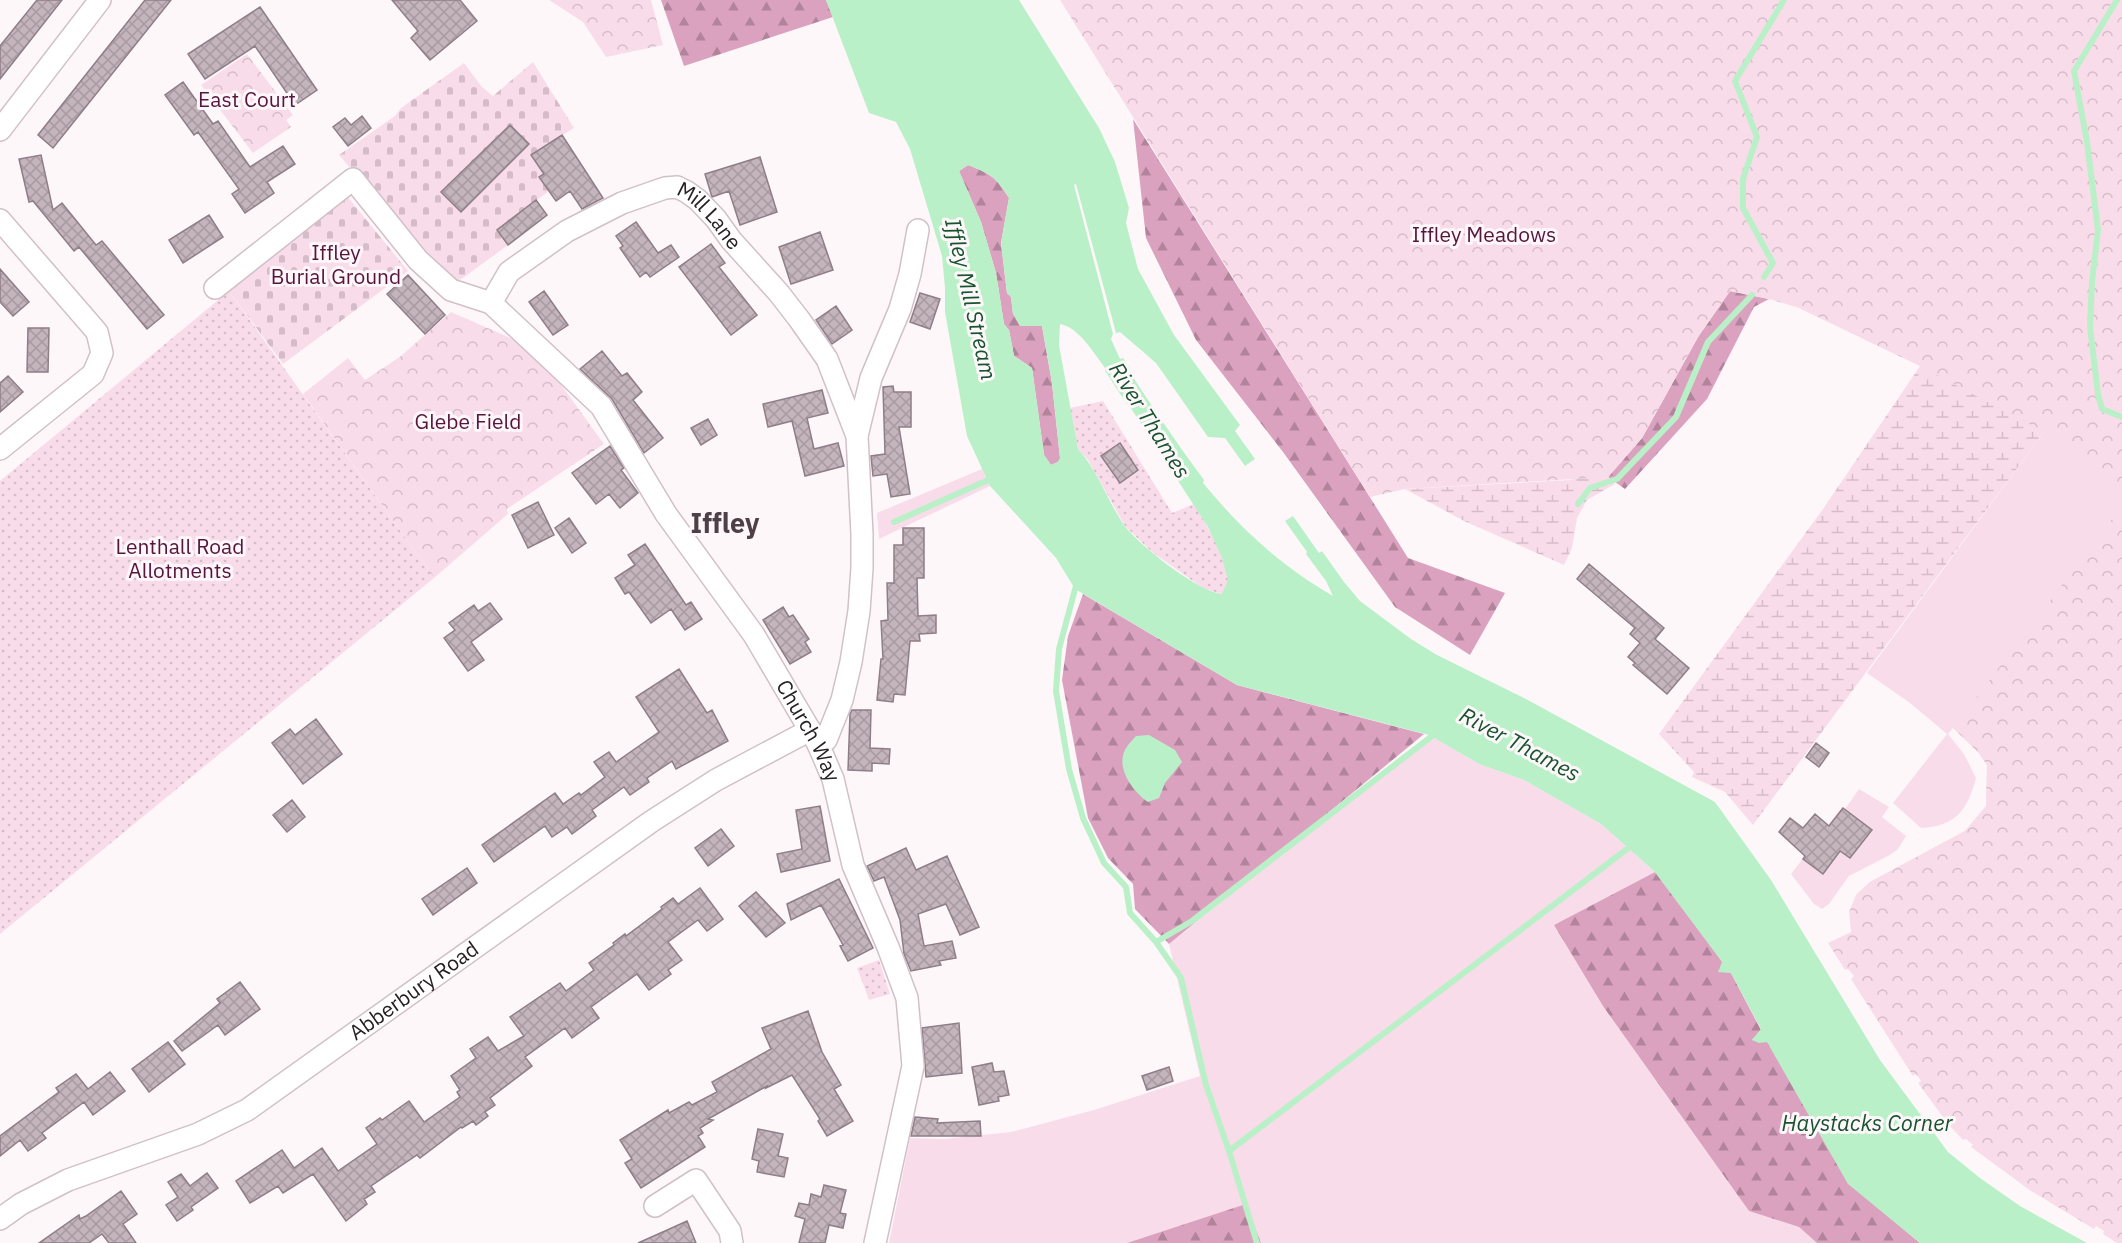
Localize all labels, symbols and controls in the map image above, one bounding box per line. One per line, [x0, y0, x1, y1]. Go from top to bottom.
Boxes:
park label: East Court [198, 85, 296, 113]
street label: Mill Lane [673, 174, 748, 255]
water label: Iffley Mill Stream [939, 215, 1004, 382]
park label: Iffley Meadows [1412, 220, 1556, 248]
park label: Iffley Burial Ground [271, 238, 401, 290]
water label: River Thames [1103, 356, 1198, 484]
park label: Glebe Field [415, 407, 521, 435]
district label: Iffley [691, 505, 760, 540]
park label: Lenthall Road Allotments [116, 532, 244, 584]
street label: Church Way [770, 674, 848, 786]
water label: River Thames [1455, 700, 1585, 787]
street label: Abberbury Road [343, 934, 484, 1046]
water label: Haystacks Corner [1782, 1108, 1953, 1137]

